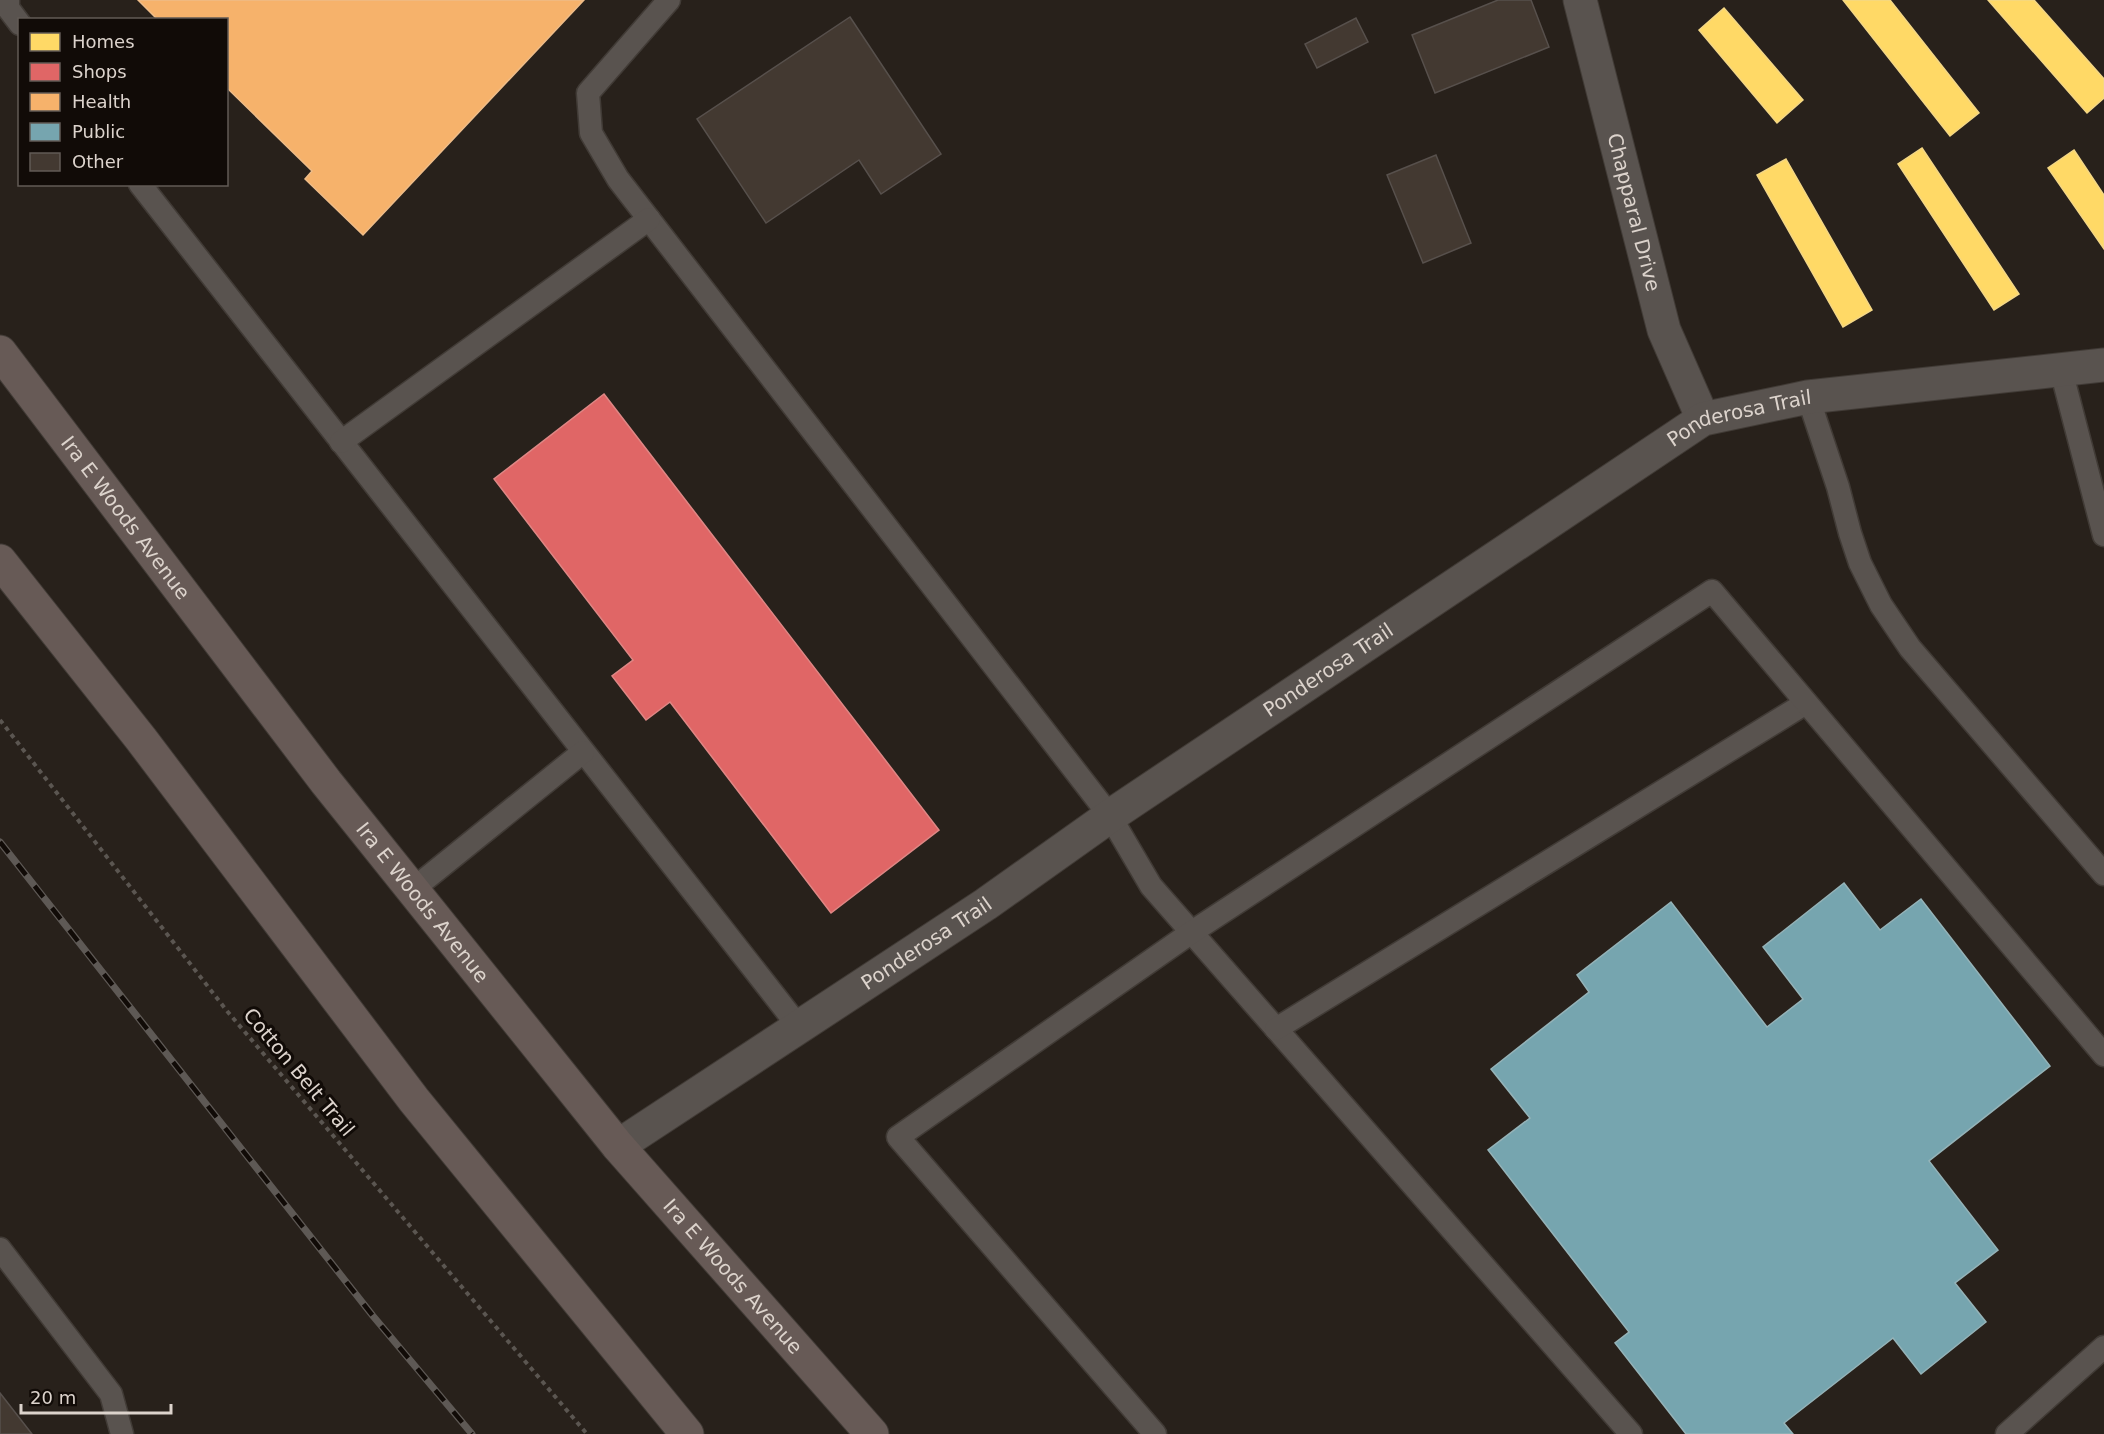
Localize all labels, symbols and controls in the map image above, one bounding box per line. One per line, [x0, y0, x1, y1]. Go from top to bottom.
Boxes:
legend [18, 18, 228, 186]
text: Homes [72, 31, 135, 52]
text: Shops [72, 61, 127, 82]
text: Health [72, 91, 131, 112]
text: Public [72, 121, 125, 142]
street label: Chapparal Drive [1602, 131, 1666, 294]
text: Other [72, 151, 124, 172]
street label: Ponderosa Trail [1662, 385, 1813, 452]
street label: Ira E Woods Avenue [56, 431, 195, 604]
street label: Ponderosa Trail [1259, 618, 1398, 722]
street label: Ira E Woods Avenue [351, 817, 494, 987]
street label: Ponderosa Trail [857, 892, 996, 995]
street label: Cotton Belt Trail [238, 1003, 360, 1141]
street label: Ira E Woods Avenue [658, 1194, 808, 1359]
scale bar [21, 1377, 171, 1415]
text: 20 m [30, 1387, 76, 1408]

